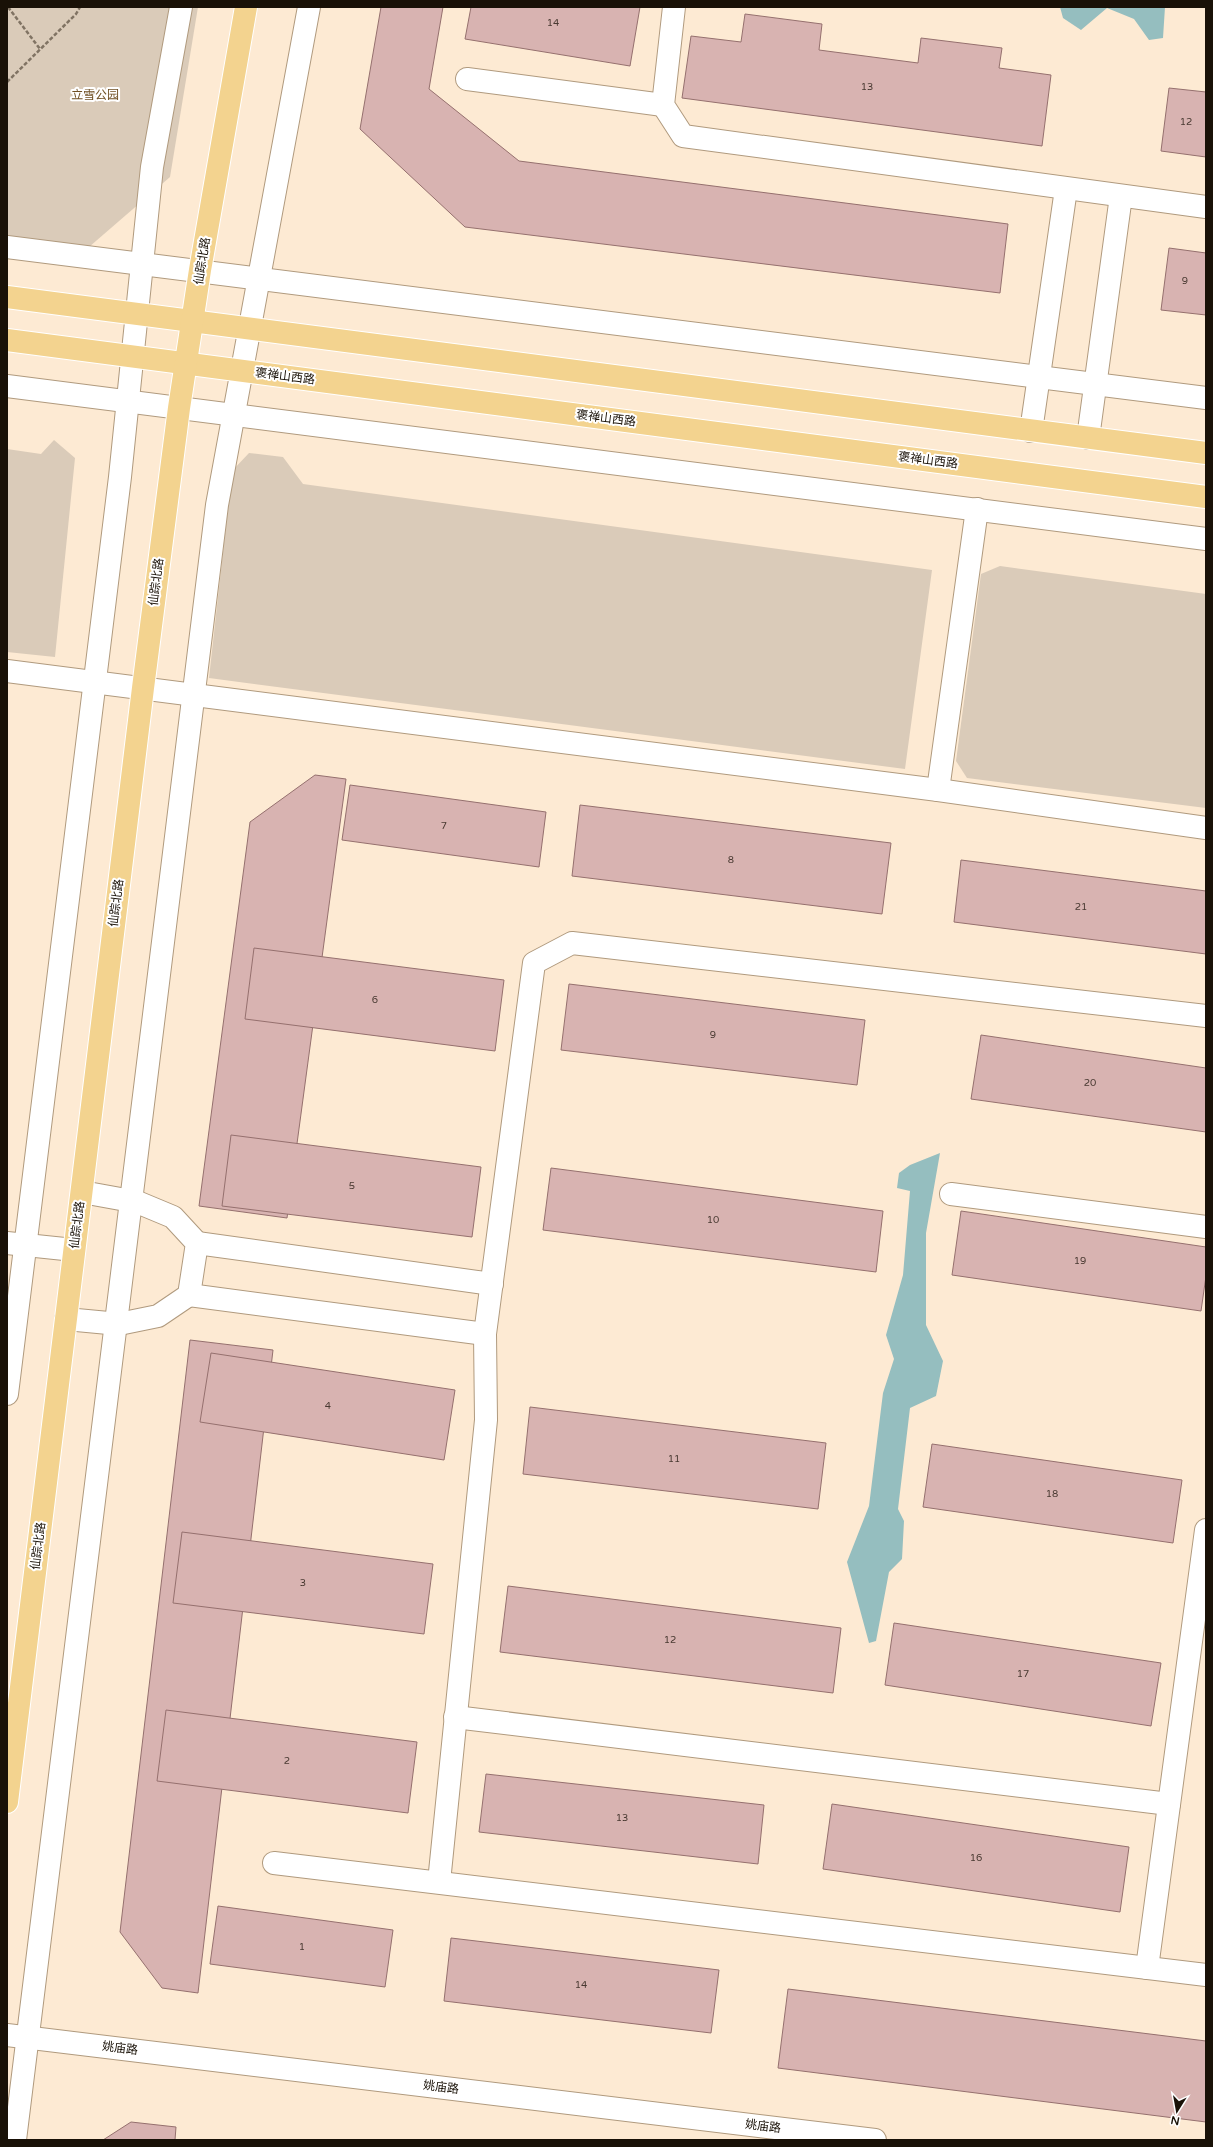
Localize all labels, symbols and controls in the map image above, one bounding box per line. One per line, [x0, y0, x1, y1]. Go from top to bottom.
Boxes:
house number: 14 [547, 17, 559, 29]
house number: 13 [861, 81, 873, 93]
park label: 立雪公园 [71, 88, 119, 102]
house number: 12 [1180, 116, 1192, 128]
street label: 仙踪北路 [191, 236, 213, 286]
house number: 9 [1182, 275, 1188, 287]
street label: 褒禅山西路 [254, 365, 316, 387]
street label: 褒禅山西路 [575, 407, 637, 429]
street label: 褒禅山西路 [897, 449, 959, 471]
street label: 仙踪北路 [146, 557, 166, 607]
house number: 7 [441, 820, 447, 832]
house number: 8 [728, 854, 734, 866]
street label: 仙踪北路 [106, 878, 126, 928]
house number: 21 [1075, 901, 1087, 913]
house number: 6 [372, 994, 378, 1006]
house number: 9 [710, 1029, 716, 1041]
house number: 20 [1084, 1077, 1096, 1089]
house number: 5 [349, 1180, 355, 1192]
street label: 仙踪北路 [67, 1200, 87, 1250]
house number: 10 [707, 1214, 719, 1226]
house number: 19 [1074, 1255, 1086, 1267]
house number: 4 [325, 1400, 331, 1412]
house number: 11 [668, 1453, 680, 1465]
house number: 18 [1046, 1488, 1058, 1500]
street label: 仙踪北路 [28, 1521, 48, 1571]
house number: 3 [300, 1577, 306, 1589]
house number: 12 [664, 1634, 676, 1646]
house number: 17 [1017, 1668, 1029, 1680]
house number: 2 [284, 1755, 290, 1767]
house number: 13 [616, 1812, 628, 1824]
house number: 16 [970, 1852, 982, 1864]
house number: 1 [299, 1941, 305, 1953]
house number: 14 [575, 1979, 587, 1991]
street label: 姚庙路 [101, 2039, 139, 2057]
street label: 姚庙路 [422, 2078, 460, 2096]
north arrow [1157, 2091, 1197, 2131]
text: N [1170, 2113, 1181, 2128]
street label: 姚庙路 [744, 2117, 782, 2135]

